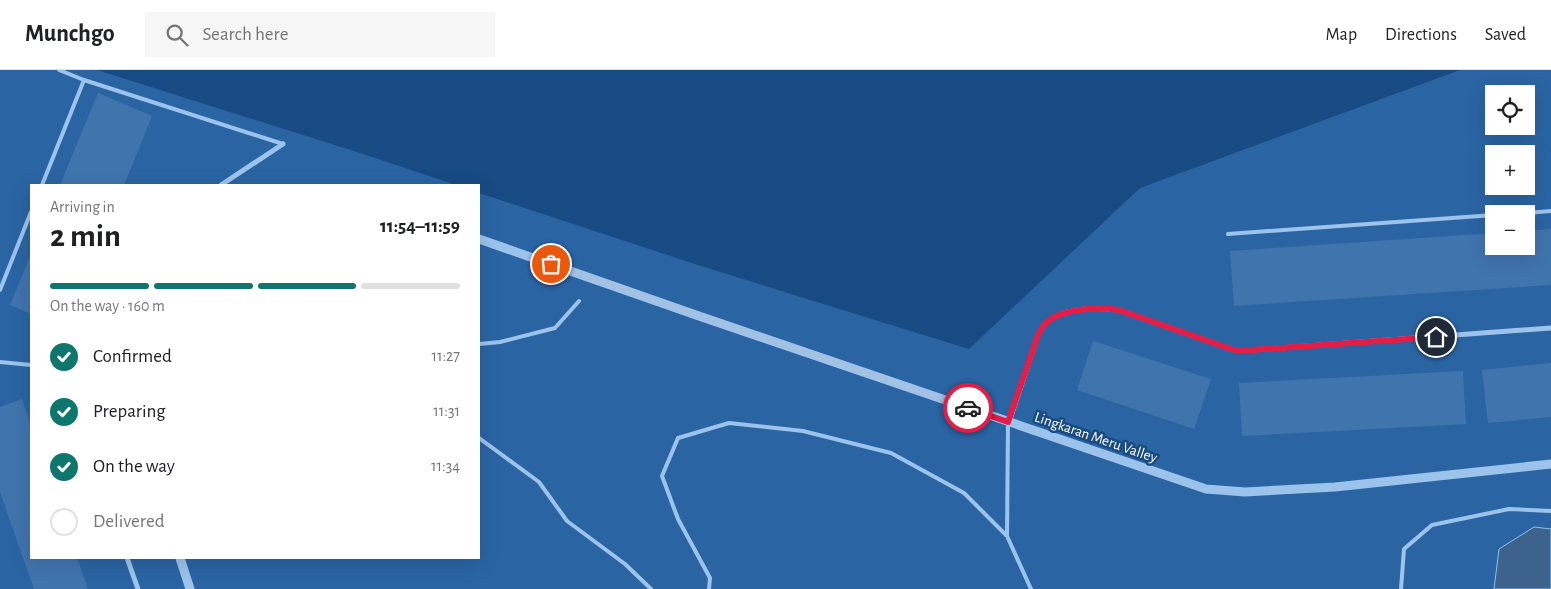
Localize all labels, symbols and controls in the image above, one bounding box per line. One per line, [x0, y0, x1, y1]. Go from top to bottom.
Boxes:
search box [145, 12, 495, 57]
icon: search [163, 21, 191, 49]
text: Munchgo [25, 22, 115, 46]
text: Search here [203, 25, 288, 44]
text: Map [1326, 26, 1357, 44]
text: Directions [1385, 26, 1457, 44]
text: Saved [1485, 26, 1526, 44]
map controls [1485, 85, 1535, 255]
button: locate [1485, 85, 1535, 135]
button: + [1485, 145, 1535, 195]
text: Arriving in [50, 199, 115, 215]
button: − [1485, 205, 1535, 255]
text: 11:54–11:59 [380, 217, 460, 236]
text: 2 min [50, 220, 121, 252]
pin [530, 243, 572, 285]
icon: bag [537, 250, 565, 278]
text: On the way · 160 m [50, 298, 165, 314]
pin [1415, 316, 1457, 358]
icon: home [1422, 323, 1450, 351]
icon: check [50, 343, 78, 371]
text: Confirmed [93, 347, 172, 366]
text: 11:27 [431, 348, 460, 364]
courier [943, 383, 993, 433]
icon: car [954, 394, 982, 422]
icon: check [50, 398, 78, 426]
text: Preparing [93, 402, 166, 421]
text: 11:31 [433, 403, 460, 419]
street label: Lingkaran Meru Valley [1033, 409, 1160, 466]
icon: check [50, 453, 78, 481]
text: On the way [93, 457, 175, 476]
text: 11:34 [431, 458, 460, 474]
text: Delivered [93, 512, 165, 531]

